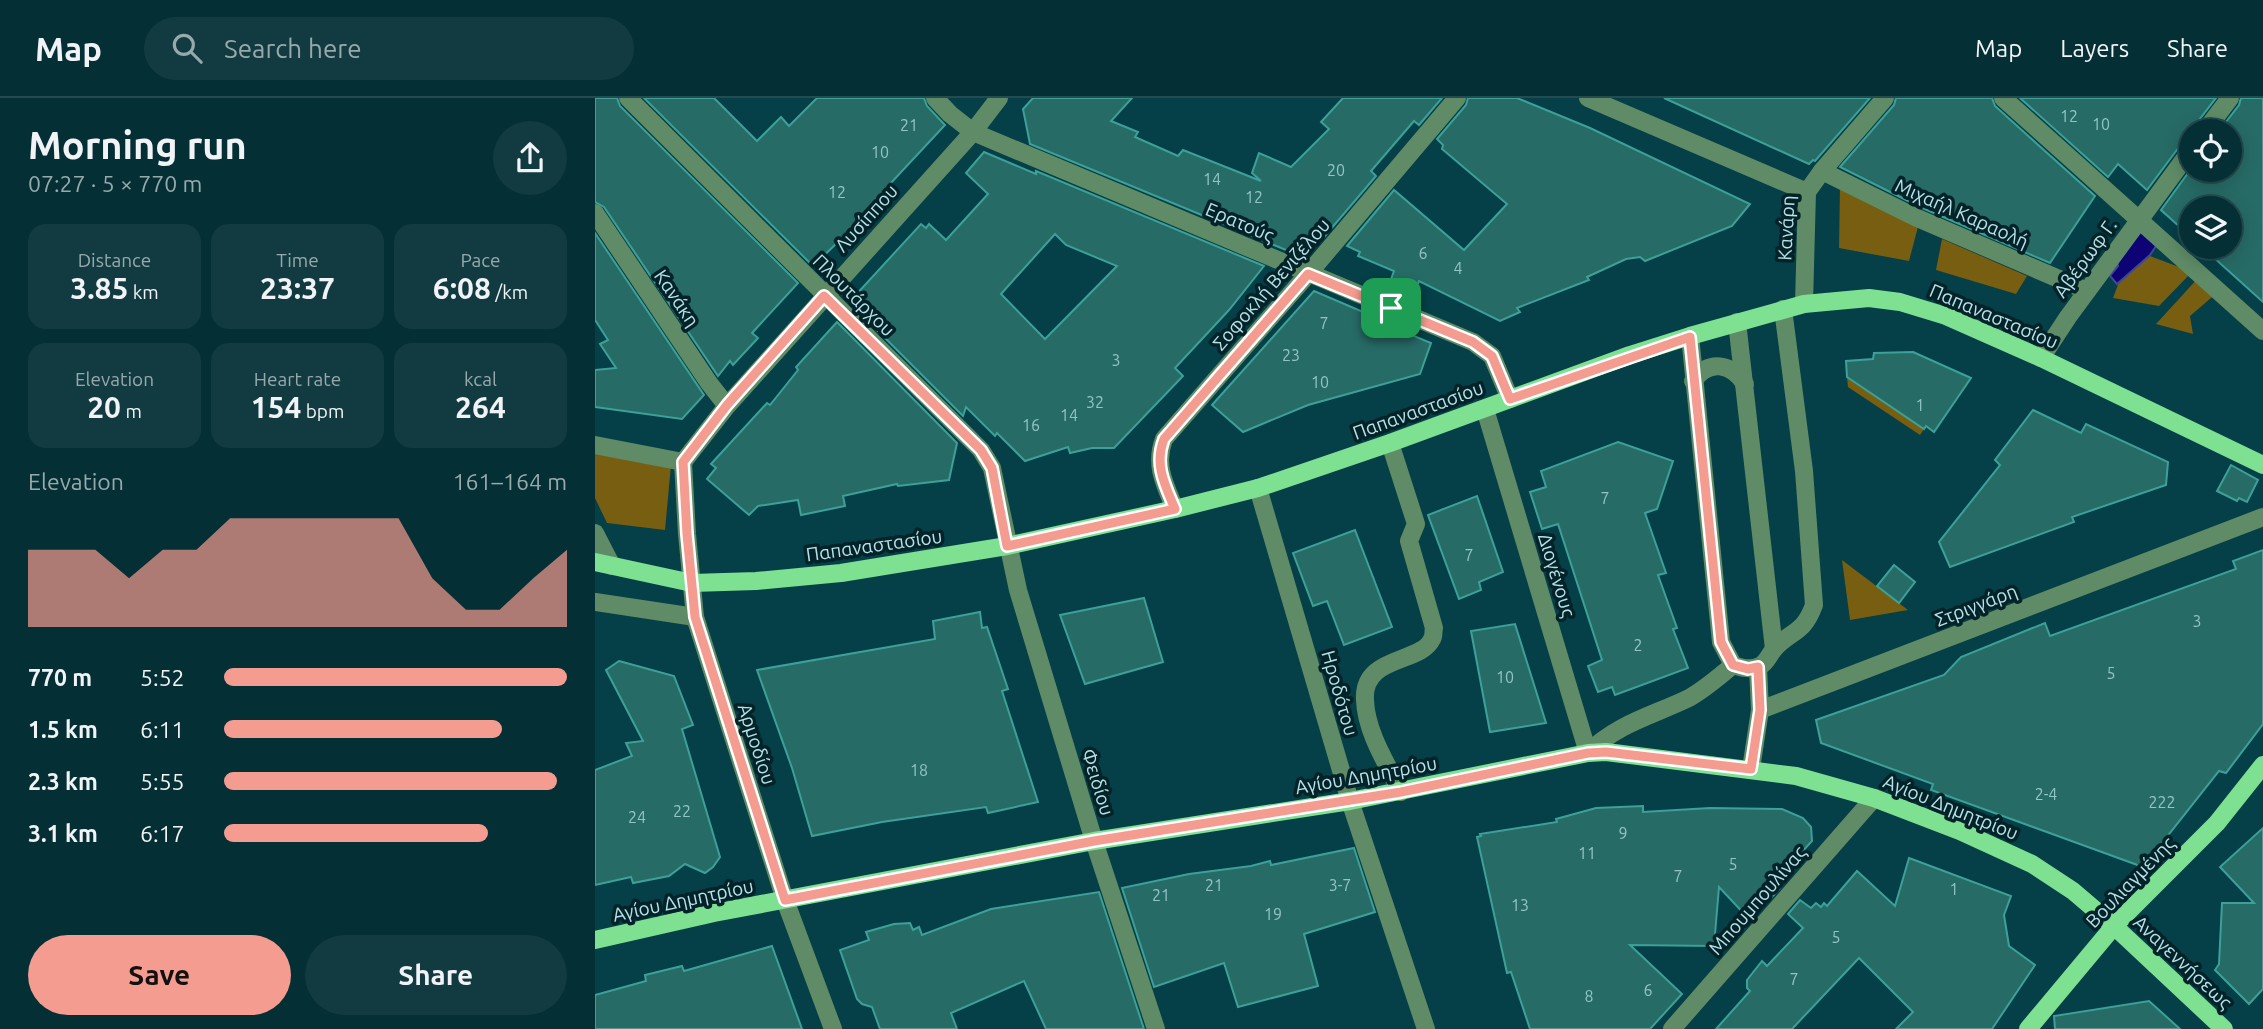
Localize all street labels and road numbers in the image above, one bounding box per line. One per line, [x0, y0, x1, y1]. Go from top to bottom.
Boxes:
street label: Μιχαήλ Καραολή [1892, 174, 2032, 252]
street label: Λυσίππου [830, 180, 902, 256]
street label: Κανάρη [1773, 195, 1799, 261]
street label: Ερατούς [1203, 198, 1278, 246]
street label: Σοφοκλή Βενιζέλου [1208, 214, 1334, 354]
street label: Αβέρωφ Γ. [2049, 214, 2121, 302]
street label: Πλουτάρχου [809, 250, 899, 340]
street label: Κανάκη [650, 265, 704, 331]
street label: Παπαναστασίου [1926, 279, 2062, 353]
street label: Παπαναστασίου [1350, 376, 1486, 444]
street label: Παπαναστασίου [804, 525, 944, 565]
street label: Διογένους [1534, 530, 1580, 620]
street label: Στριγγάρη [1932, 579, 2020, 631]
street label: Ηροδότου [1317, 648, 1363, 738]
street label: Αρμοδίου [734, 701, 780, 787]
street label: Φειδίου [1077, 746, 1119, 818]
street label: Αγίου Δημητρίου [1293, 752, 1439, 798]
street label: Αγίου Δημητρίου [1880, 770, 2022, 844]
street label: Βουλιαγμένης [2081, 832, 2179, 932]
street label: Μπουμπουλίνας [1704, 841, 1810, 959]
street label: Αγίου Δημητρίου [610, 874, 756, 926]
street label: Αναγεννήσεως [2129, 911, 2237, 1013]

